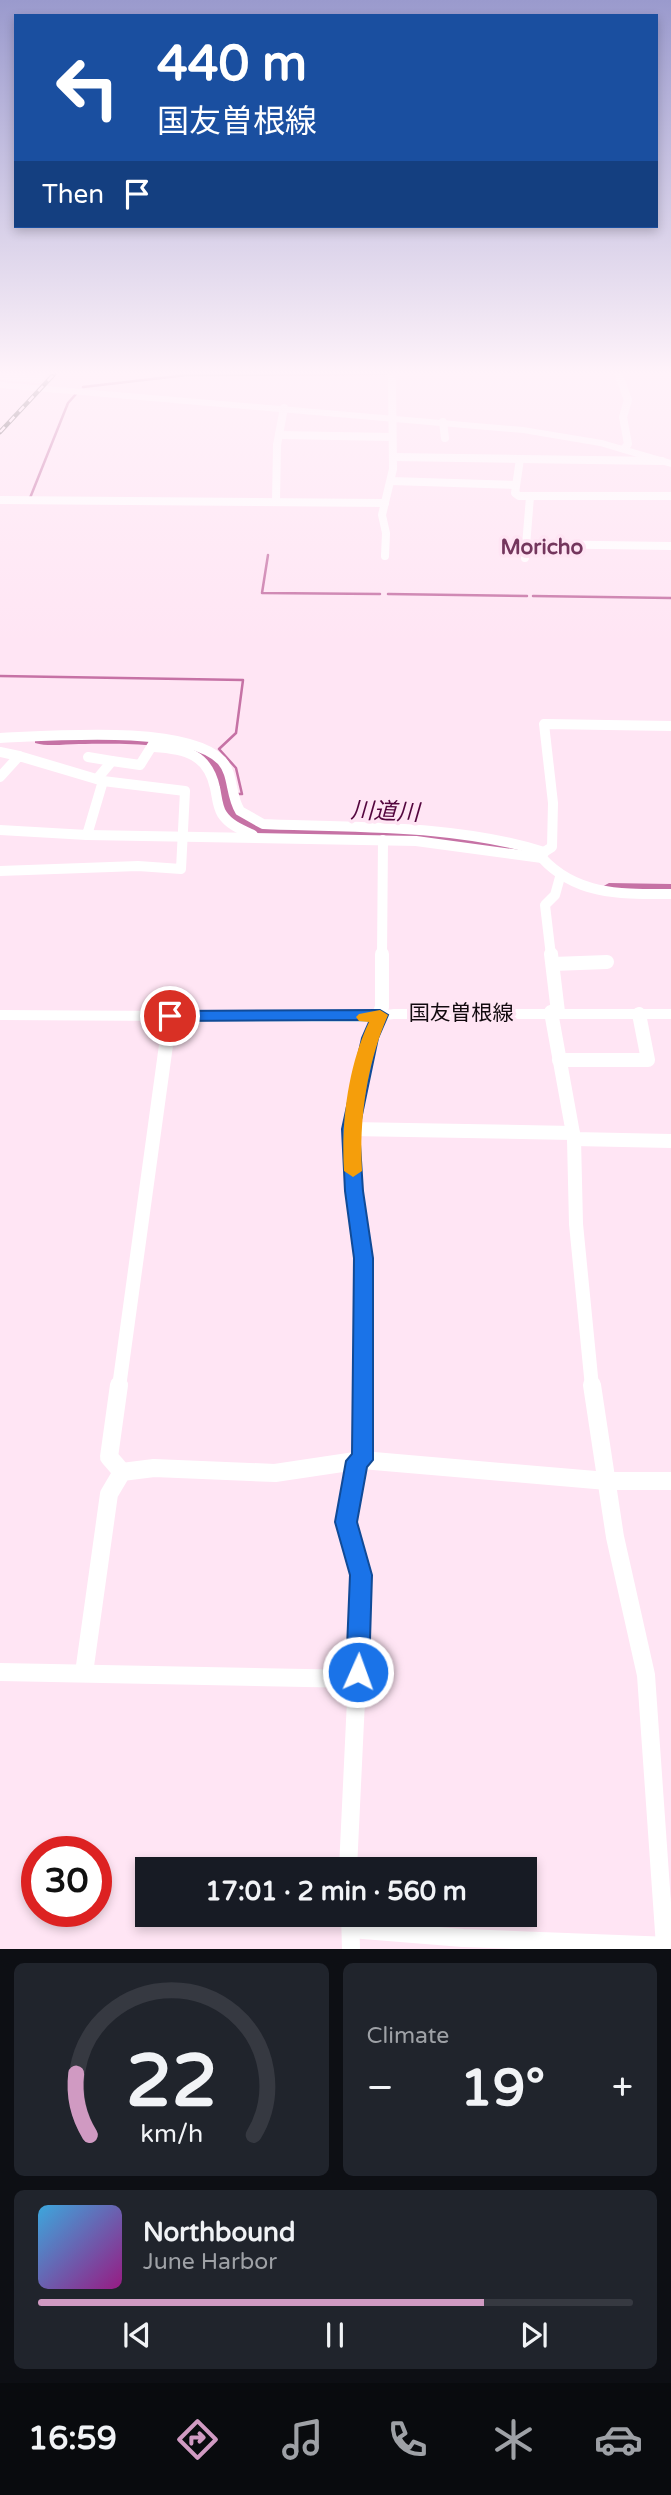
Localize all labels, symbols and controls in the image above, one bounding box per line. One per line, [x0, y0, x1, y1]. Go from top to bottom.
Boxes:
text: 440 m [157, 35, 307, 94]
icon: left [42, 42, 133, 133]
text: 国友曽根線 [157, 103, 317, 141]
icon: arrive [118, 175, 156, 213]
text: Then [42, 179, 104, 210]
district label: Moricho [501, 535, 584, 560]
water label: 川道川 [350, 797, 423, 827]
pin [140, 986, 200, 1046]
icon: arrive [151, 997, 189, 1035]
street label: 国友曽根線 [409, 1001, 514, 1026]
position arrow [321, 1635, 395, 1709]
speed limit sign: 30 [21, 1836, 112, 1927]
text: 17:01 · 2 min · 560 m [205, 1876, 467, 1907]
text: Climate [367, 2022, 449, 2050]
text: 22 [126, 2039, 217, 2127]
text: 19° [460, 2057, 545, 2120]
text: − [367, 2065, 394, 2111]
text: + [612, 2065, 633, 2111]
text: km/h [140, 2119, 203, 2149]
text: Northbound [143, 2217, 295, 2248]
text: June Harbor [143, 2248, 277, 2276]
icon: previous [118, 2316, 156, 2354]
icon: pause [316, 2316, 354, 2354]
icon: next [515, 2316, 553, 2354]
icon: directions [173, 2415, 222, 2464]
icon: music [278, 2415, 327, 2464]
icon: phone [383, 2415, 432, 2464]
icon: climate [489, 2415, 538, 2464]
icon: car [594, 2415, 643, 2464]
text: 16:59 [28, 2420, 117, 2458]

